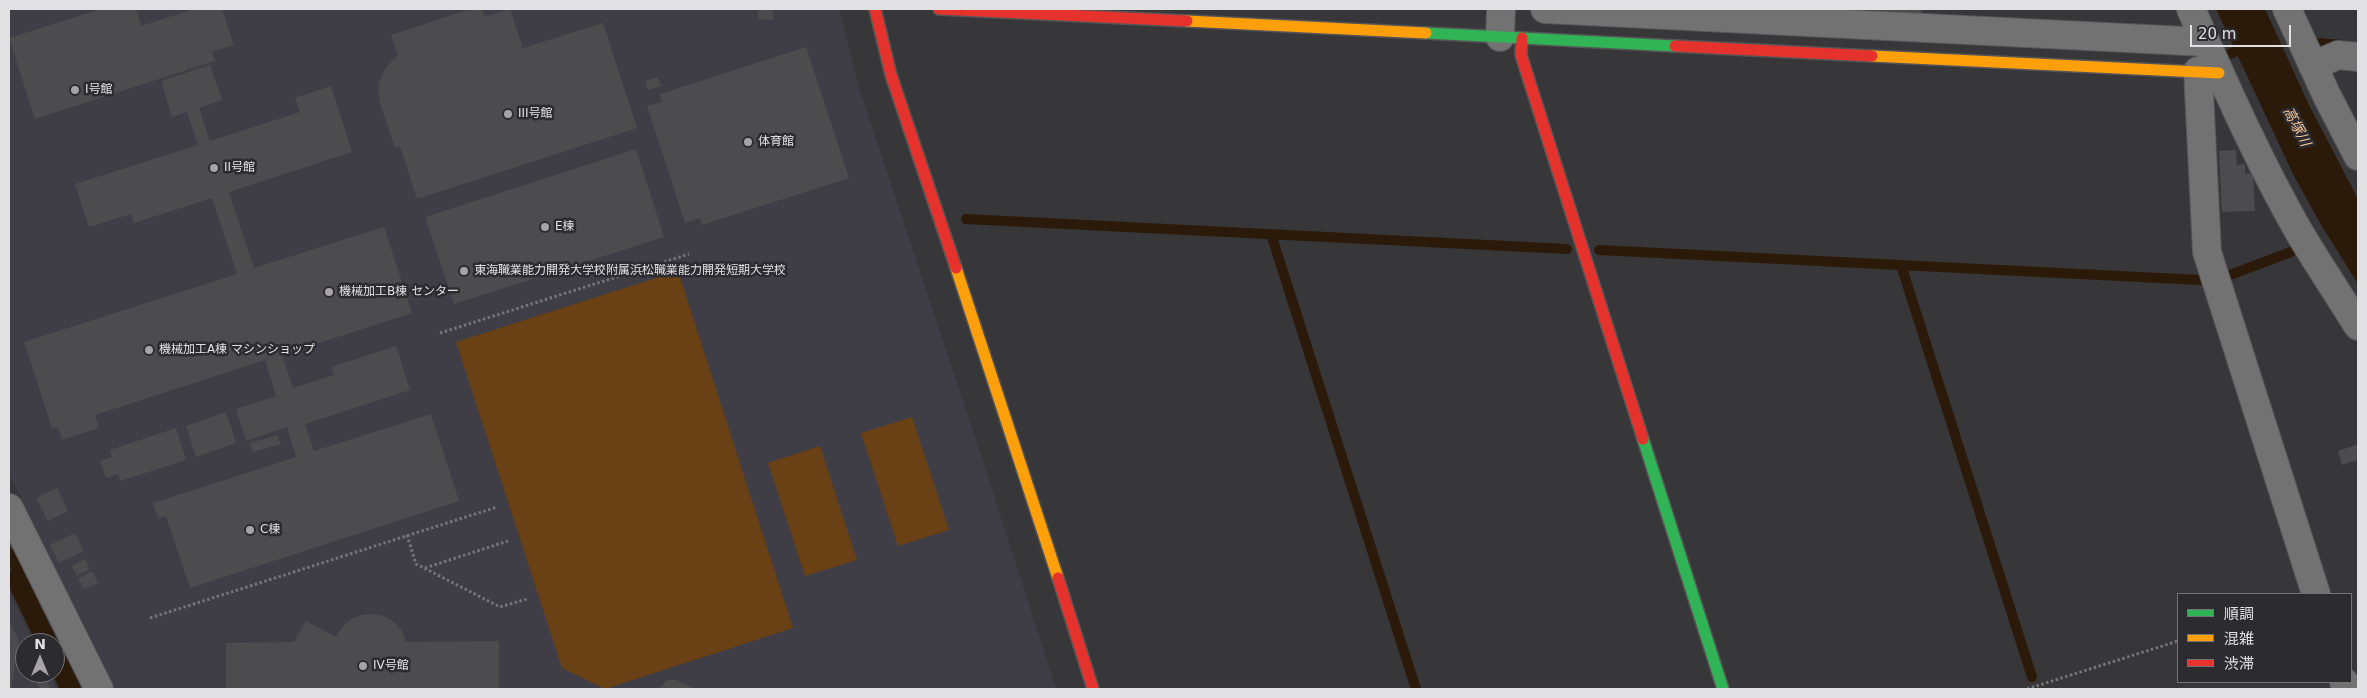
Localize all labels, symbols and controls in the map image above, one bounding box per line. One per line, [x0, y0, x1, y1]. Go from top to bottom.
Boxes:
scale bar [2192, 15, 2293, 47]
text: 20 m [2198, 25, 2236, 43]
place label: I号館 [85, 83, 113, 97]
marker: I号館 [69, 84, 81, 96]
water label: 高塚川 [2279, 105, 2313, 149]
place label: III号館 [518, 107, 553, 121]
marker: III号館 [502, 108, 514, 120]
place label: 体育館 [758, 135, 794, 149]
marker: 体育館 [742, 136, 754, 148]
place label: II号館 [224, 161, 255, 175]
marker: II号館 [208, 162, 220, 174]
place label: E棟 [555, 220, 575, 234]
marker: E棟 [539, 221, 551, 233]
place label: 東海職業能力開発大学校附属浜松職業能力開発短期大学校 [474, 264, 786, 278]
marker: 東海職業能力開発大学校附属浜松職業能力開発短期大学校 [458, 265, 470, 277]
place label: 機械加工B棟 センター [339, 285, 459, 299]
marker: 機械加工B棟 センター [323, 286, 335, 298]
place label: 機械加工A棟 マシンショップ [159, 343, 315, 357]
marker: 機械加工A棟 マシンショップ [143, 344, 155, 356]
place label: C棟 [260, 523, 280, 537]
marker: C棟 [244, 524, 256, 536]
legend [2177, 593, 2352, 683]
text: 順調 [2224, 605, 2254, 623]
text: 混雑 [2224, 630, 2254, 648]
north arrow [15, 633, 65, 683]
text: N [34, 636, 46, 652]
text: 渋滞 [2224, 655, 2254, 673]
place label: IV号館 [373, 659, 409, 673]
marker: IV号館 [357, 660, 369, 672]

